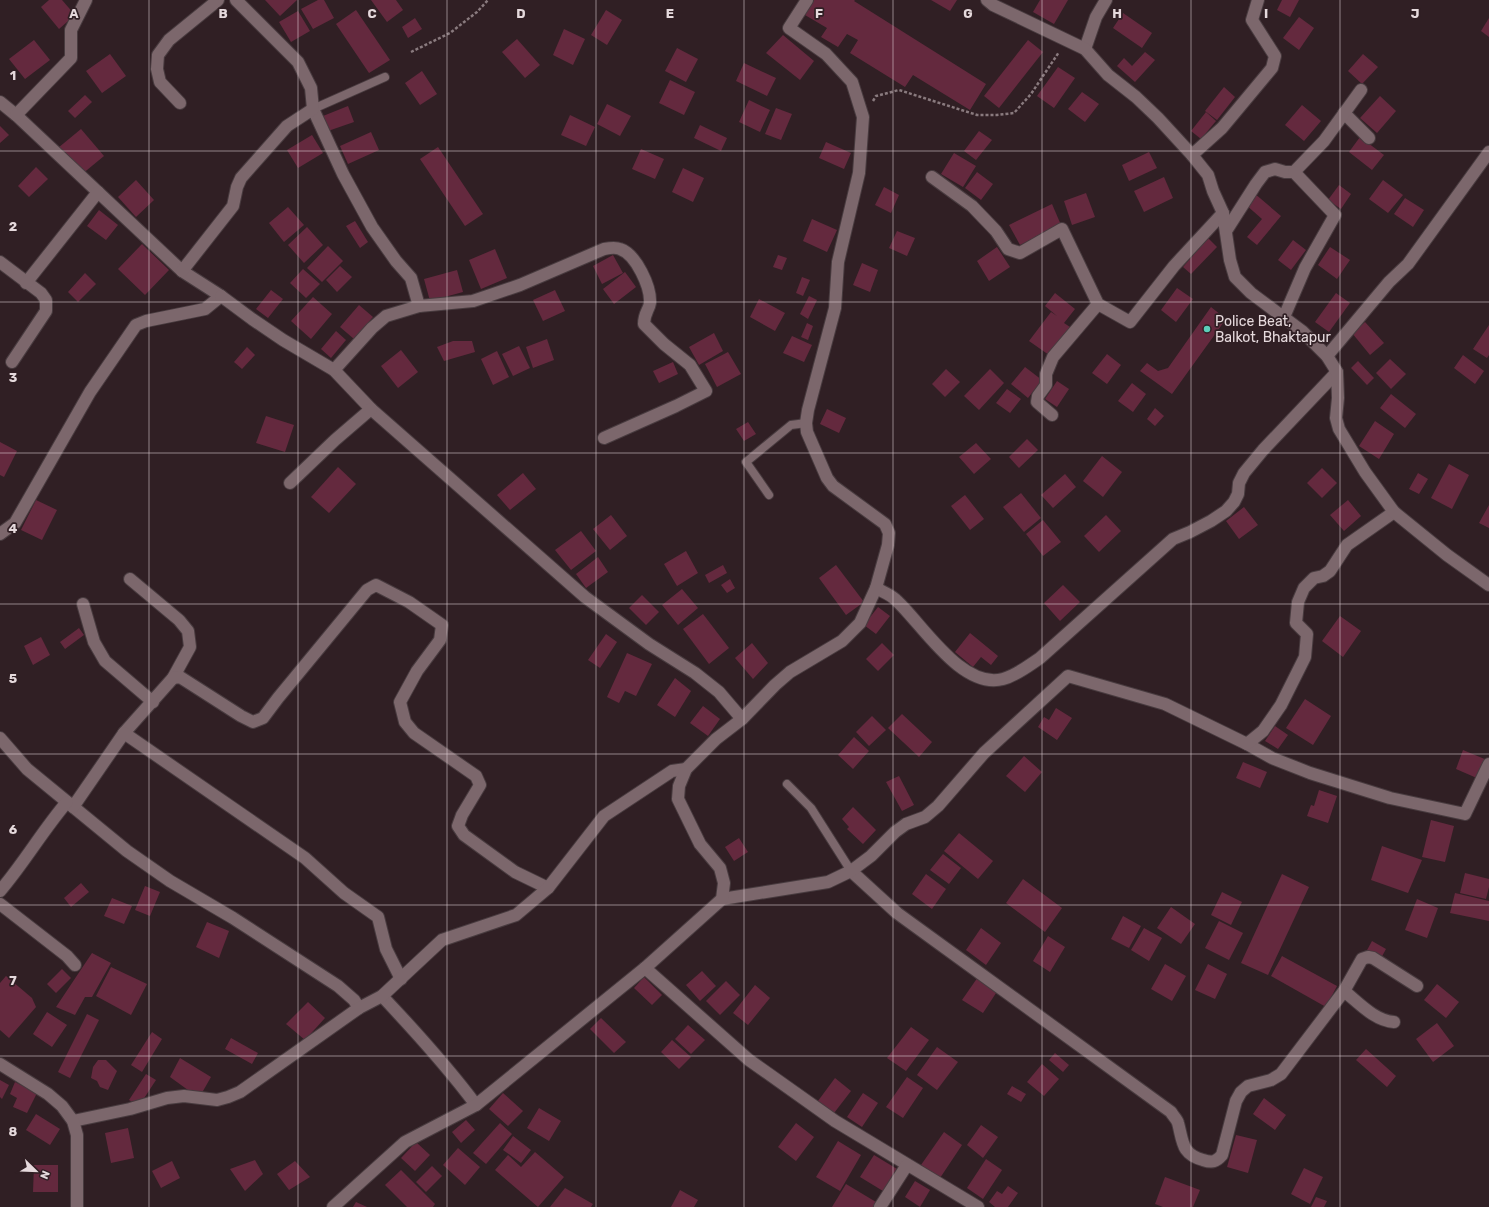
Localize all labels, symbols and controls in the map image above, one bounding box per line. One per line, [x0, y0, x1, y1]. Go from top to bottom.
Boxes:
text: A [69, 6, 79, 21]
text: B [218, 6, 228, 21]
text: C [367, 6, 377, 21]
text: D [516, 6, 526, 21]
text: E [666, 6, 674, 21]
text: F [815, 6, 823, 21]
text: G [963, 6, 973, 21]
text: H [1112, 6, 1122, 21]
text: I [1264, 6, 1268, 21]
text: J [1411, 6, 1419, 21]
text: 1 [10, 68, 16, 83]
text: 2 [9, 219, 17, 234]
place label: Police Beat, Balkot, Bhaktapur [1215, 313, 1332, 346]
marker: Police Beat, Balkot, Bhaktapur [1202, 324, 1212, 334]
text: 3 [9, 370, 18, 385]
text: 4 [9, 521, 18, 536]
text: 5 [9, 671, 17, 686]
text: 6 [9, 822, 18, 837]
text: 7 [9, 973, 17, 988]
text: 8 [9, 1124, 18, 1139]
north arrow [16, 1151, 56, 1191]
text: N [37, 1169, 52, 1181]

